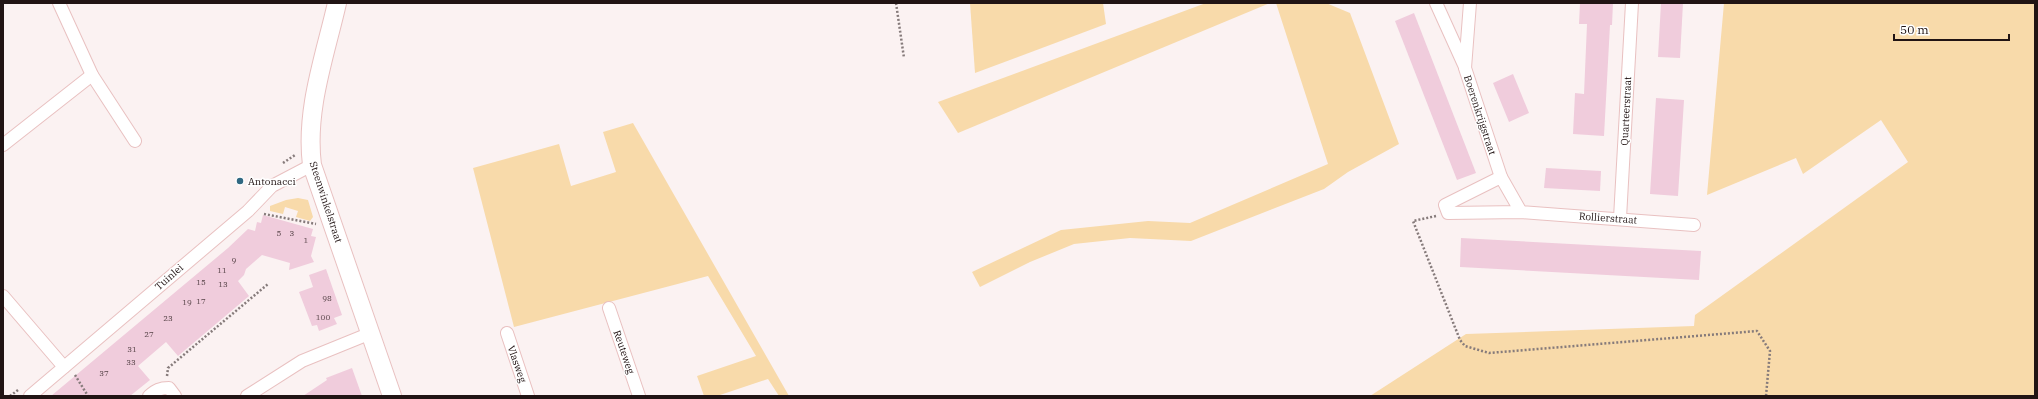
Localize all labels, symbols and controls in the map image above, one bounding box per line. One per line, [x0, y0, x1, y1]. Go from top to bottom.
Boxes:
scale bar [1894, 16, 2009, 42]
text: 50 m [1900, 22, 1929, 37]
street label: Boerenkrijgstraat [1461, 74, 1499, 157]
street label: Quarteerstraat [1618, 76, 1634, 146]
street label: Steenwinkelstraat [307, 160, 345, 245]
place label: Antonacci [248, 175, 296, 188]
marker: Antonacci [235, 176, 245, 186]
street label: Rollierstraat [1578, 209, 1638, 227]
house number: 5 [277, 228, 282, 238]
house number: 3 [290, 228, 295, 238]
house number: 1 [304, 235, 309, 245]
house number: 9 [232, 255, 237, 265]
street label: Tuinlei [152, 261, 186, 293]
house number: 11 [217, 265, 227, 275]
house number: 15 [196, 277, 206, 287]
house number: 13 [218, 279, 228, 289]
house number: 98 [322, 293, 332, 303]
house number: 17 [196, 296, 206, 306]
house number: 19 [182, 297, 192, 307]
house number: 100 [316, 312, 330, 322]
house number: 23 [163, 313, 173, 323]
street label: Reuteweg [610, 328, 638, 376]
house number: 27 [144, 329, 154, 339]
house number: 31 [127, 344, 137, 354]
street label: Vlasweg [505, 344, 530, 385]
house number: 33 [126, 357, 136, 367]
house number: 37 [99, 368, 109, 378]

